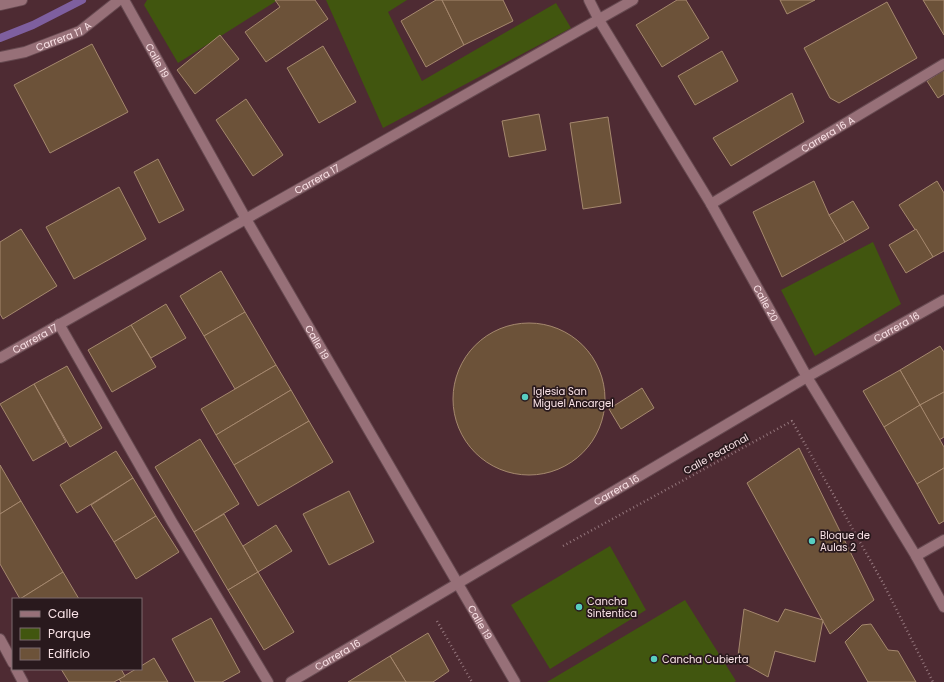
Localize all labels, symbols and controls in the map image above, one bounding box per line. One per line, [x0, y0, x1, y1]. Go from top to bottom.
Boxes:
street label: Carrera 17 A [33, 17, 95, 55]
street label: Calle 19 [142, 40, 173, 80]
street label: Carrera 16 A [798, 112, 858, 156]
street label: Carrera 17 [291, 160, 343, 198]
street label: Calle 20 [750, 282, 782, 324]
street label: Carrera 16 [871, 308, 922, 346]
street label: Carrera 17 [9, 319, 61, 357]
street label: Calle 19 [302, 322, 333, 362]
place label: Iglesia San Miguel Ancargel [533, 384, 614, 411]
marker: Iglesia San Miguel Ancargel [520, 392, 530, 402]
street label: Calle Peatonal [681, 430, 751, 478]
street label: Carrera 16 [591, 470, 642, 509]
place label: Bloque de Aulas 2 [820, 528, 870, 555]
marker: Bloque de Aulas 2 [807, 536, 817, 546]
place label: Cancha Sintentica [587, 594, 637, 621]
legend [12, 598, 142, 670]
street label: Calle 19 [464, 602, 496, 642]
marker: Cancha Sintentica [574, 602, 584, 612]
text: Calle [48, 605, 79, 622]
text: Parque [48, 625, 91, 642]
street label: Carrera 16 [312, 635, 363, 674]
text: Edificio [48, 645, 90, 662]
place label: Cancha Cubierta [662, 652, 748, 667]
marker: Cancha Cubierta [649, 654, 659, 664]

